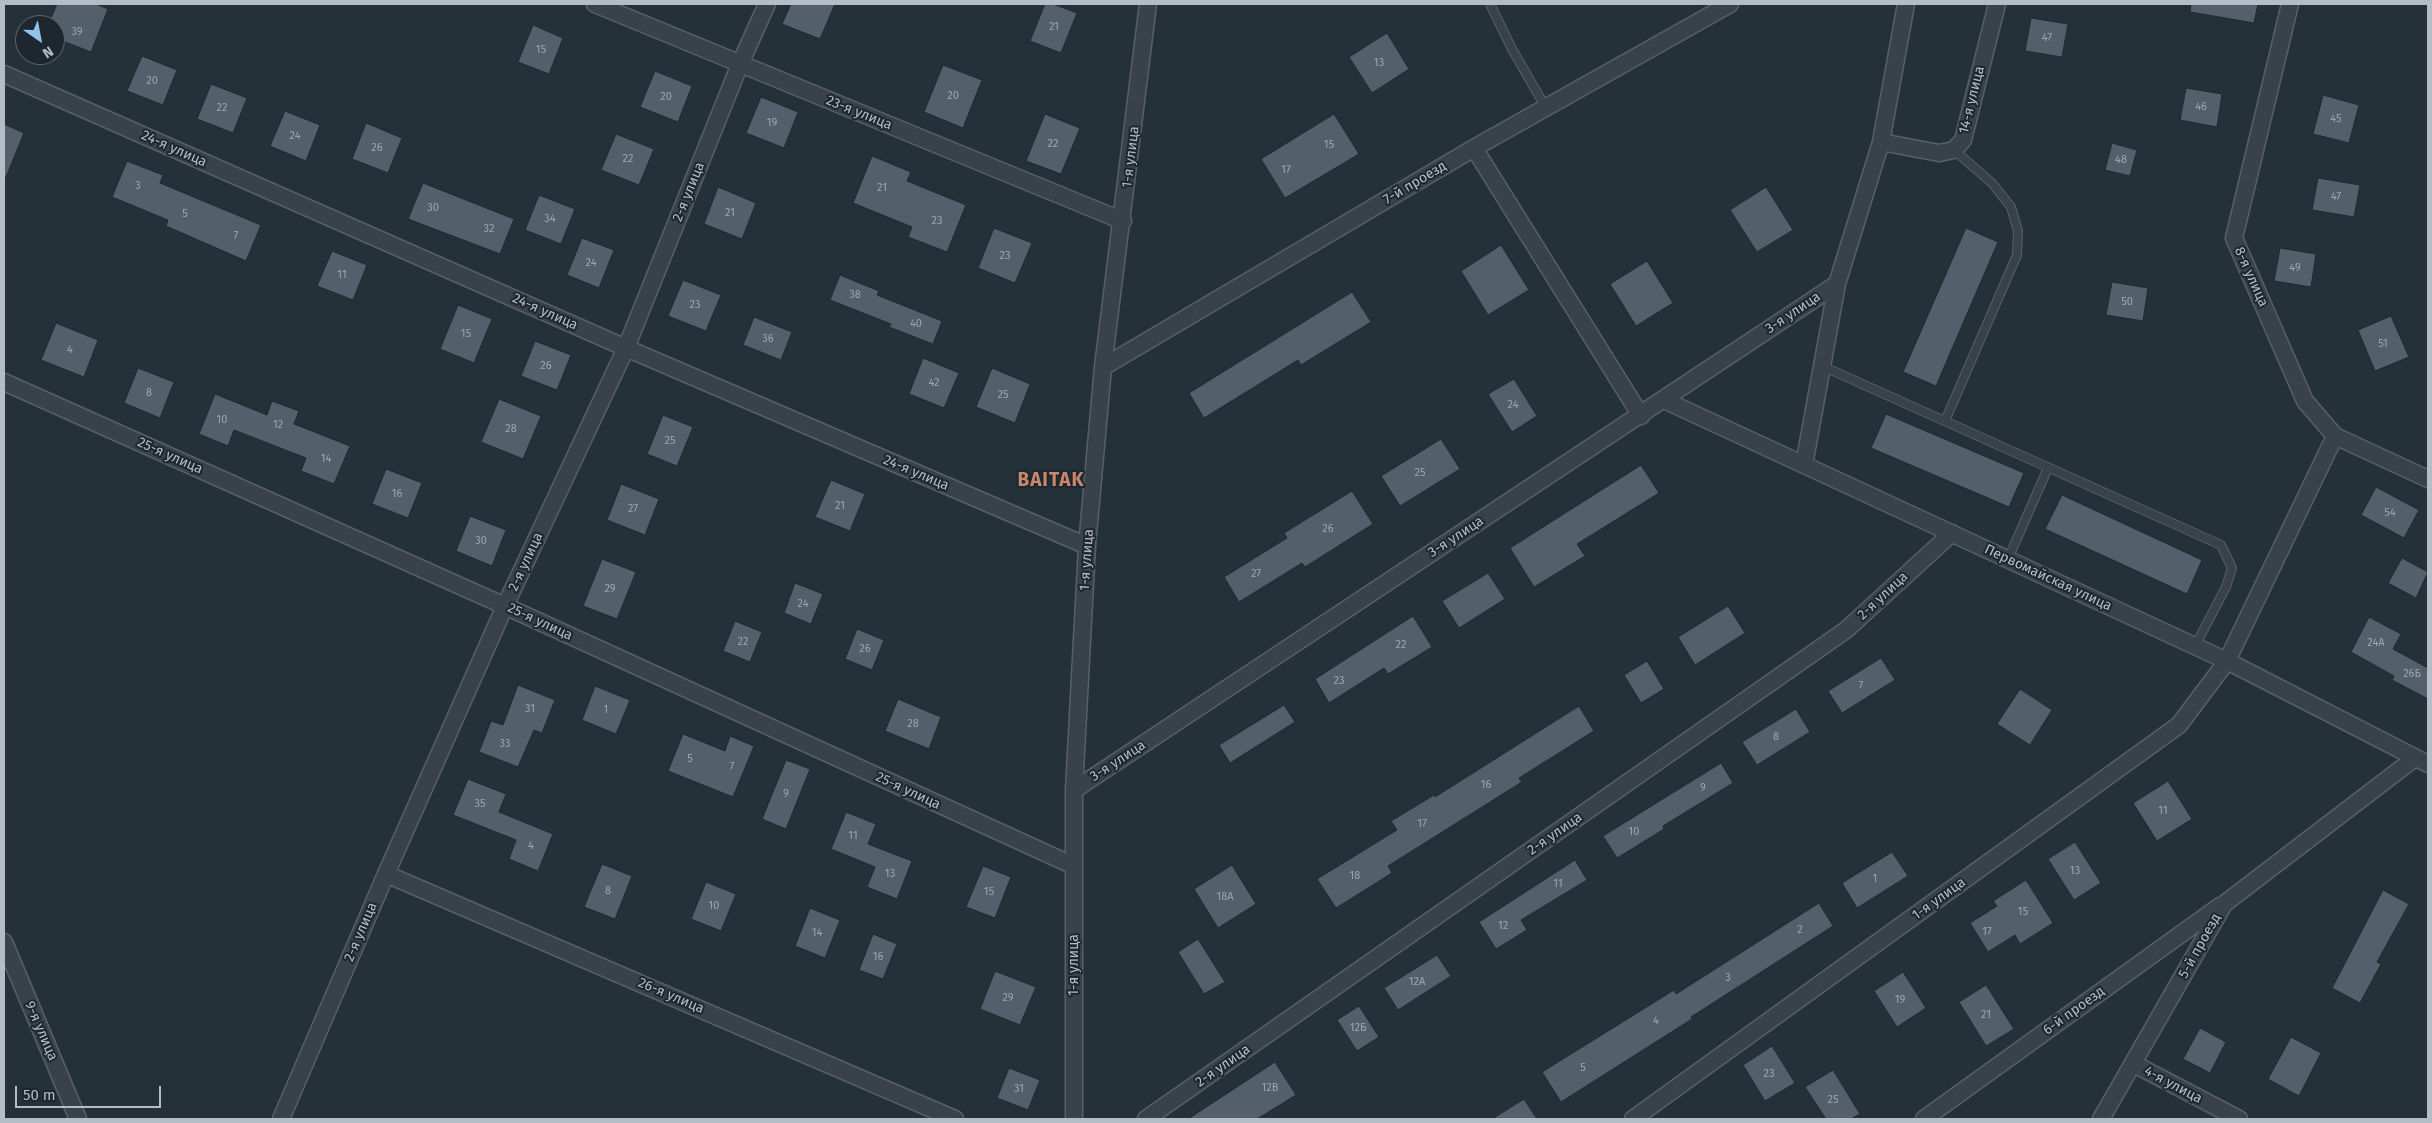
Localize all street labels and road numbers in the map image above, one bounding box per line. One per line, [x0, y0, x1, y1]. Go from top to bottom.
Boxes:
street label: 14-я улица [1955, 64, 1989, 136]
street label: 23-я улица [824, 92, 894, 134]
street label: 1-я улица [1119, 125, 1143, 189]
street label: 24-я улица [139, 127, 209, 171]
street label: 7-й проезд [1380, 158, 1450, 208]
street label: 2-я улица [669, 160, 709, 224]
street label: 8-я улица [2230, 245, 2272, 309]
street label: 3-я улица [1762, 288, 1824, 338]
street label: 24-я улица [510, 290, 580, 334]
street label: 25-я улица [135, 434, 205, 478]
street label: 24-я улица [881, 452, 951, 494]
street label: 3-я улица [1425, 513, 1487, 561]
street label: 1-я улица [1076, 529, 1098, 591]
street label: 2-я улица [505, 530, 547, 594]
street label: Первомайская улица [1982, 541, 2114, 615]
street label: 2-я улица [1854, 568, 1912, 624]
street label: 25-я улица [505, 600, 575, 644]
street label: 3-я улица [1087, 737, 1149, 785]
street label: 25-я улица [873, 769, 943, 813]
street label: 2-я улица [1524, 809, 1586, 859]
street label: 1-я улица [1909, 874, 1969, 924]
street label: 2-я улица [341, 900, 381, 964]
street label: 5-й проезд [2175, 911, 2225, 981]
street label: 1-я улица [1066, 934, 1082, 996]
street label: 26-я улица [635, 975, 707, 1017]
street label: 6-й проезд [2040, 983, 2108, 1039]
street label: 9-я улица [21, 999, 61, 1063]
street label: 2-я улица [1192, 1041, 1254, 1091]
street label: 4-я улица [2141, 1063, 2205, 1107]

